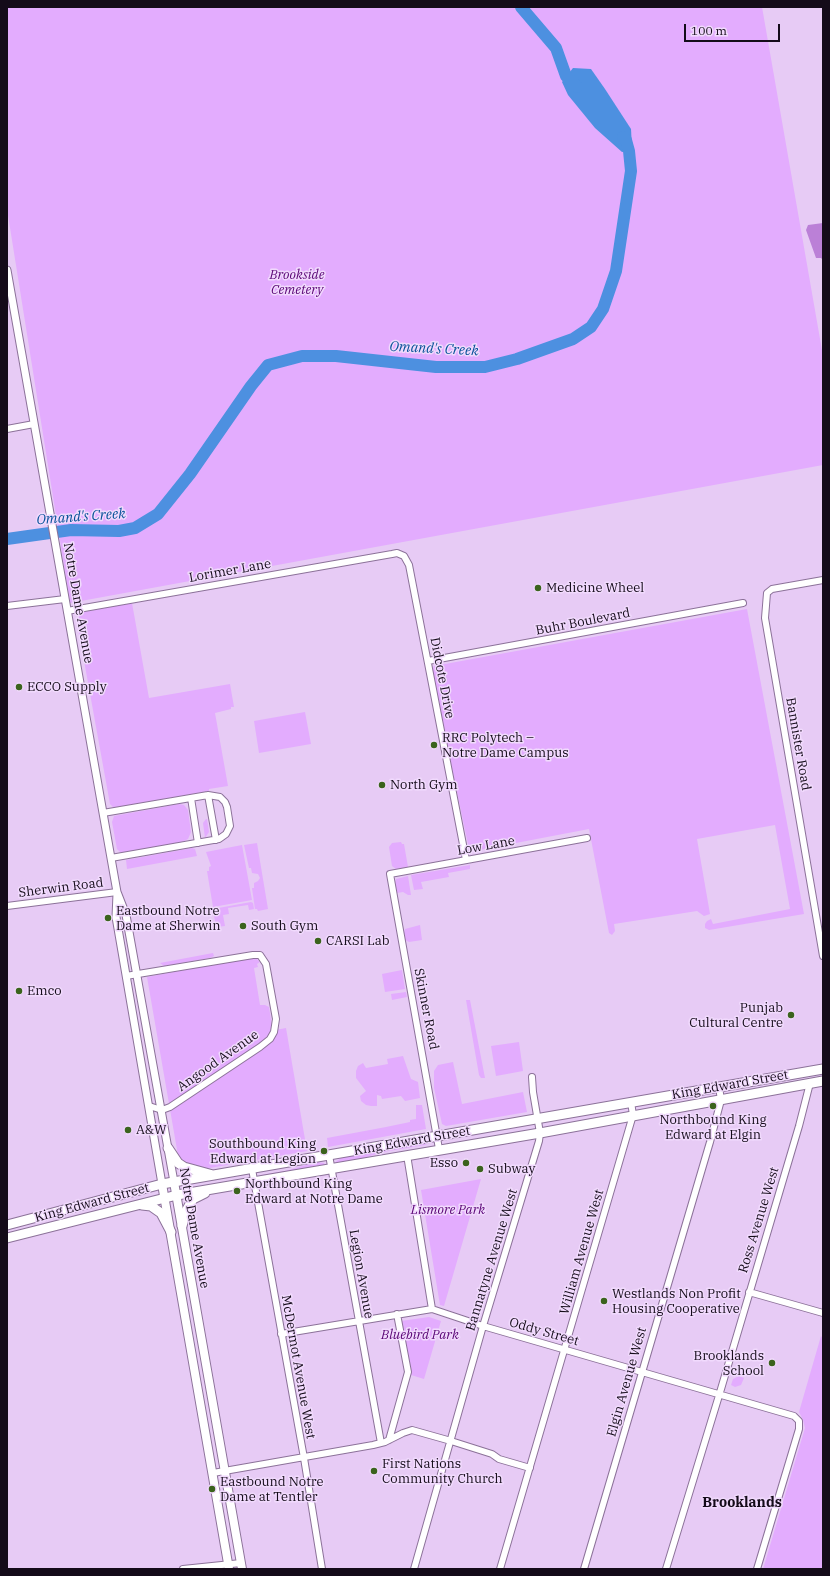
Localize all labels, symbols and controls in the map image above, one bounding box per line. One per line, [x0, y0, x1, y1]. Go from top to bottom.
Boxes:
scale bar [686, 16, 782, 42]
text: 100 m [691, 23, 727, 38]
park label: Brookside Cemetery [270, 267, 324, 298]
water label: Omand's Creek [389, 338, 479, 360]
water label: Omand's Creek [36, 506, 126, 528]
street label: Notre Dame Avenue [60, 542, 96, 664]
street label: Lorimer Lane [188, 556, 272, 586]
place label: Medicine Wheel [546, 580, 644, 596]
marker: Medicine Wheel [533, 583, 543, 593]
street label: Buhr Boulevard [534, 605, 632, 639]
street label: Didcote Drive [426, 636, 458, 720]
place label: ECCO Supply [27, 679, 107, 695]
marker: ECCO Supply [14, 682, 24, 692]
street label: Bannister Road [782, 696, 814, 792]
place label: RRC Polytech – Notre Dame Campus [442, 730, 569, 761]
marker: RRC Polytech – Notre Dame Campus [429, 740, 439, 750]
place label: North Gym [390, 777, 458, 793]
marker: North Gym [377, 780, 387, 790]
street label: Low Lane [456, 833, 516, 859]
street label: Sherwin Road [18, 875, 104, 901]
place label: Eastbound Notre Dame at Sherwin [116, 903, 221, 934]
marker: Eastbound Notre Dame at Sherwin [103, 913, 113, 923]
place label: South Gym [251, 918, 318, 934]
marker: South Gym [238, 921, 248, 931]
place label: CARSI Lab [326, 933, 390, 949]
marker: CARSI Lab [313, 936, 323, 946]
street label: Skinner Road [410, 967, 442, 1051]
place label: Emco [27, 983, 62, 999]
marker: Emco [14, 986, 24, 996]
place label: Punjab Cultural Centre [689, 1000, 783, 1031]
marker: Punjab Cultural Centre [786, 1010, 796, 1020]
street label: Angood Avenue [174, 1027, 262, 1095]
street label: King Edward Street [671, 1067, 789, 1103]
marker: Northbound King Edward at Elgin [708, 1101, 718, 1111]
place label: Northbound King Edward at Elgin [659, 1112, 767, 1143]
place label: A&W [136, 1122, 166, 1138]
street label: King Edward Street [353, 1123, 471, 1159]
marker: A&W [123, 1125, 133, 1135]
place label: Southbound King Edward at Legion [209, 1136, 316, 1167]
marker: Southbound King Edward at Legion [319, 1146, 329, 1156]
place label: Esso [430, 1155, 458, 1171]
marker: Esso [461, 1158, 471, 1168]
place label: Subway [488, 1161, 535, 1177]
marker: Subway [475, 1164, 485, 1174]
street label: Ross Avenue West [735, 1165, 783, 1275]
street label: Notre Dame Avenue [176, 1167, 212, 1289]
place label: Northbound King Edward at Notre Dame [245, 1176, 383, 1207]
street label: King Edward Street [33, 1180, 151, 1226]
marker: Northbound King Edward at Notre Dame [232, 1186, 242, 1196]
street label: Bannatyne Avenue West [463, 1187, 521, 1333]
street label: William Avenue West [557, 1188, 607, 1316]
park label: Lismore Park [411, 1202, 485, 1218]
street label: Legion Avenue [345, 1228, 377, 1320]
place label: Westlands Non Profit Housing Cooperative [612, 1286, 741, 1317]
street label: McDermot Avenue West [278, 1294, 318, 1440]
marker: Westlands Non Profit Housing Cooperative [599, 1296, 609, 1306]
street label: Oddy Street [507, 1315, 581, 1349]
street label: Elgin Avenue West [604, 1325, 650, 1439]
park label: Bluebird Park [381, 1327, 459, 1343]
place label: Brooklands School [694, 1348, 764, 1379]
marker: Brooklands School [767, 1358, 777, 1368]
place label: First Nations Community Church [382, 1456, 503, 1487]
marker: First Nations Community Church [369, 1466, 379, 1476]
place label: Eastbound Notre Dame at Tentler [220, 1474, 323, 1505]
marker: Eastbound Notre Dame at Tentler [207, 1484, 217, 1494]
district label: Brooklands [702, 1495, 782, 1511]

